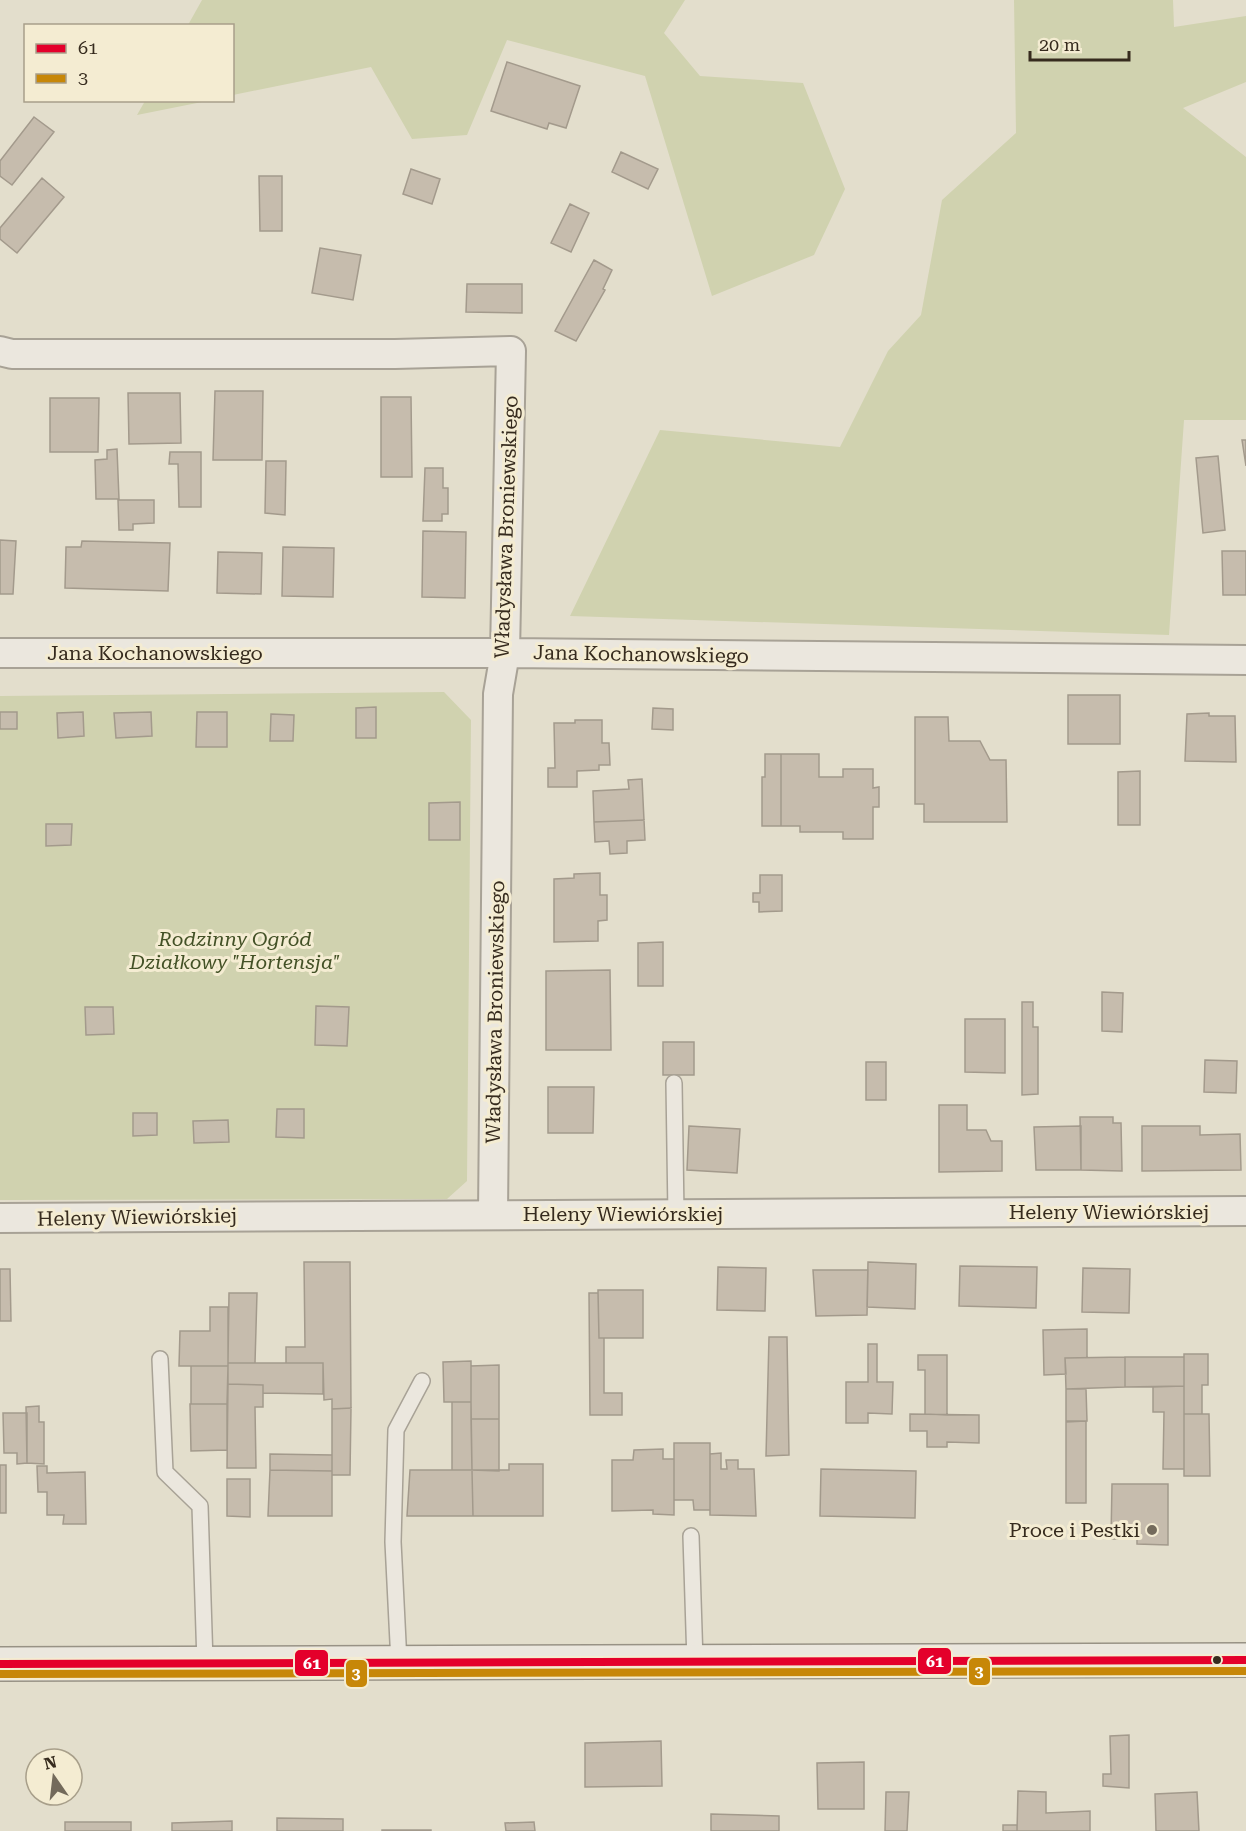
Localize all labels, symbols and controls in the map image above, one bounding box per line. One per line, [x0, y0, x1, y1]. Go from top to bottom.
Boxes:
legend [24, 24, 234, 102]
scale bar [1030, 24, 1129, 62]
text: 20 m [1039, 34, 1080, 55]
text: 61 [78, 37, 98, 58]
text: 3 [78, 67, 88, 88]
street label: Władysława Broniewskiego [489, 395, 523, 659]
street label: Jana Kochanowskiego [533, 640, 749, 668]
street label: Jana Kochanowskiego [47, 641, 263, 665]
street label: Władysława Broniewskiego [481, 880, 509, 1144]
park label: Rodzinny Ogród Działkowy "Hortensja" [129, 927, 340, 974]
street label: Heleny Wiewiórskiej [1009, 1200, 1209, 1224]
street label: Heleny Wiewiórskiej [523, 1202, 723, 1226]
street label: Heleny Wiewiórskiej [37, 1203, 237, 1231]
place label: Proce i Pestki [1009, 1518, 1140, 1542]
marker: Proce i Pestki [1145, 1523, 1159, 1537]
line badge: 61 [917, 1647, 952, 1675]
line badge: 61 [294, 1649, 329, 1677]
text: 61 [926, 1652, 944, 1671]
text: 61 [303, 1654, 321, 1673]
unlabelled marker [1211, 1654, 1223, 1666]
line badge: 3 [968, 1657, 991, 1686]
line badge: 3 [345, 1659, 368, 1688]
text: 3 [975, 1662, 984, 1681]
text: 3 [352, 1664, 361, 1683]
north arrow [24, 1747, 84, 1807]
text: N [42, 1752, 59, 1774]

